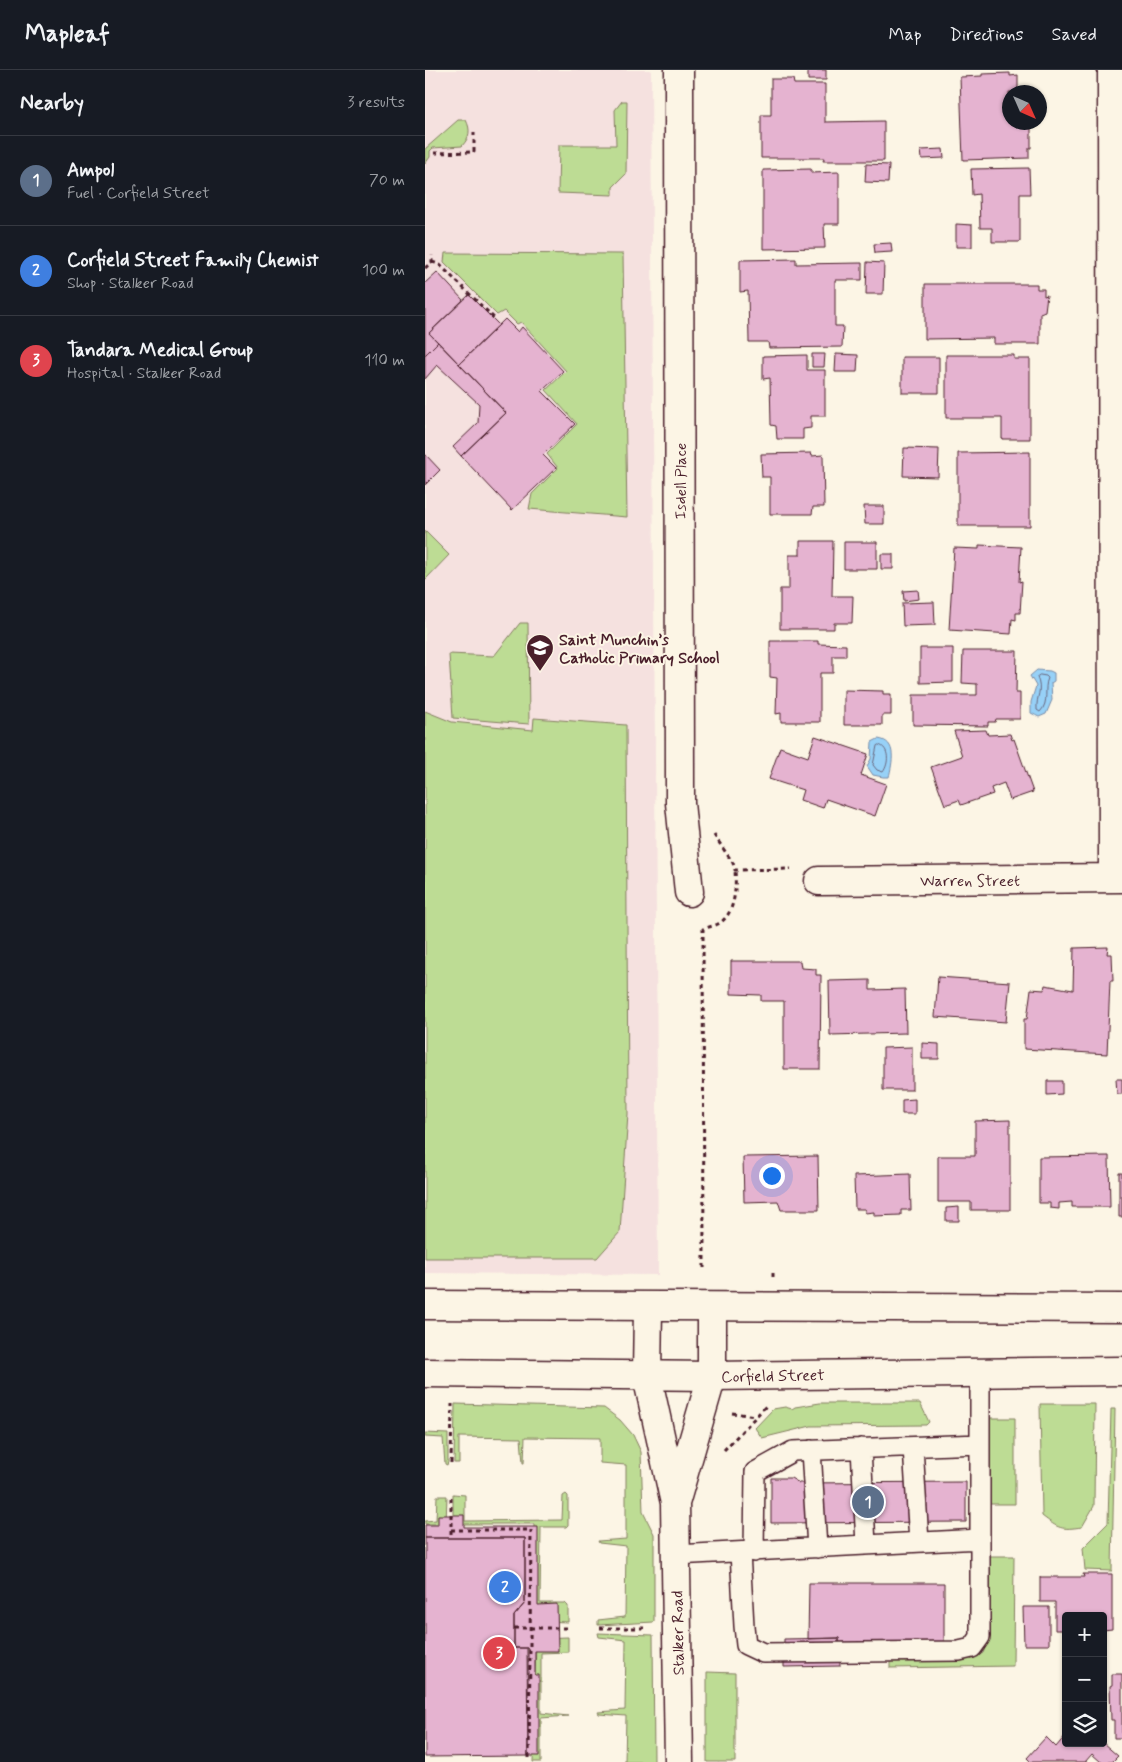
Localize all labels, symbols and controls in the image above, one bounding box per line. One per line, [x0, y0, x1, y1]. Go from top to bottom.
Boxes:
text: Mapleaf [25, 19, 110, 50]
text: Map [889, 23, 922, 47]
text: Directions [950, 23, 1024, 47]
text: Saved [1052, 23, 1097, 47]
north arrow [1002, 85, 1047, 130]
text: Nearby [20, 89, 84, 117]
text: 3 results [347, 92, 405, 113]
text: Ampol [67, 158, 114, 183]
text: 1 [32, 170, 40, 191]
text: 70 m [369, 170, 405, 191]
text: Fuel · Corfield Street [67, 183, 210, 204]
text: Corfield Street Family Chemist [67, 248, 319, 273]
text: 2 [32, 260, 40, 281]
text: 100 m [362, 260, 405, 281]
text: Shop · Stalker Road [67, 273, 194, 294]
text: Tandara Medical Group [67, 338, 254, 363]
text: 3 [32, 350, 40, 371]
text: 110 m [364, 350, 405, 371]
text: Hospital · Stalker Road [67, 363, 221, 384]
street label: Isdell Place [671, 443, 692, 519]
place label: Saint Munchin’s Catholic Primary School [559, 630, 720, 669]
school or university icon: Saint Munchin’s Catholic Primary School [525, 633, 555, 672]
street label: Warren Street [920, 871, 1020, 892]
your location [759, 1163, 785, 1189]
street label: Corfield Street [721, 1365, 825, 1388]
pin: 1 [852, 1483, 884, 1521]
pin: 2 [489, 1568, 521, 1606]
street label: Stalker Road [667, 1590, 690, 1676]
map controls [1062, 1612, 1107, 1747]
button: + [1062, 1612, 1107, 1657]
pin: 3 [483, 1634, 515, 1672]
button: − [1062, 1657, 1107, 1702]
button: layers [1062, 1702, 1107, 1747]

